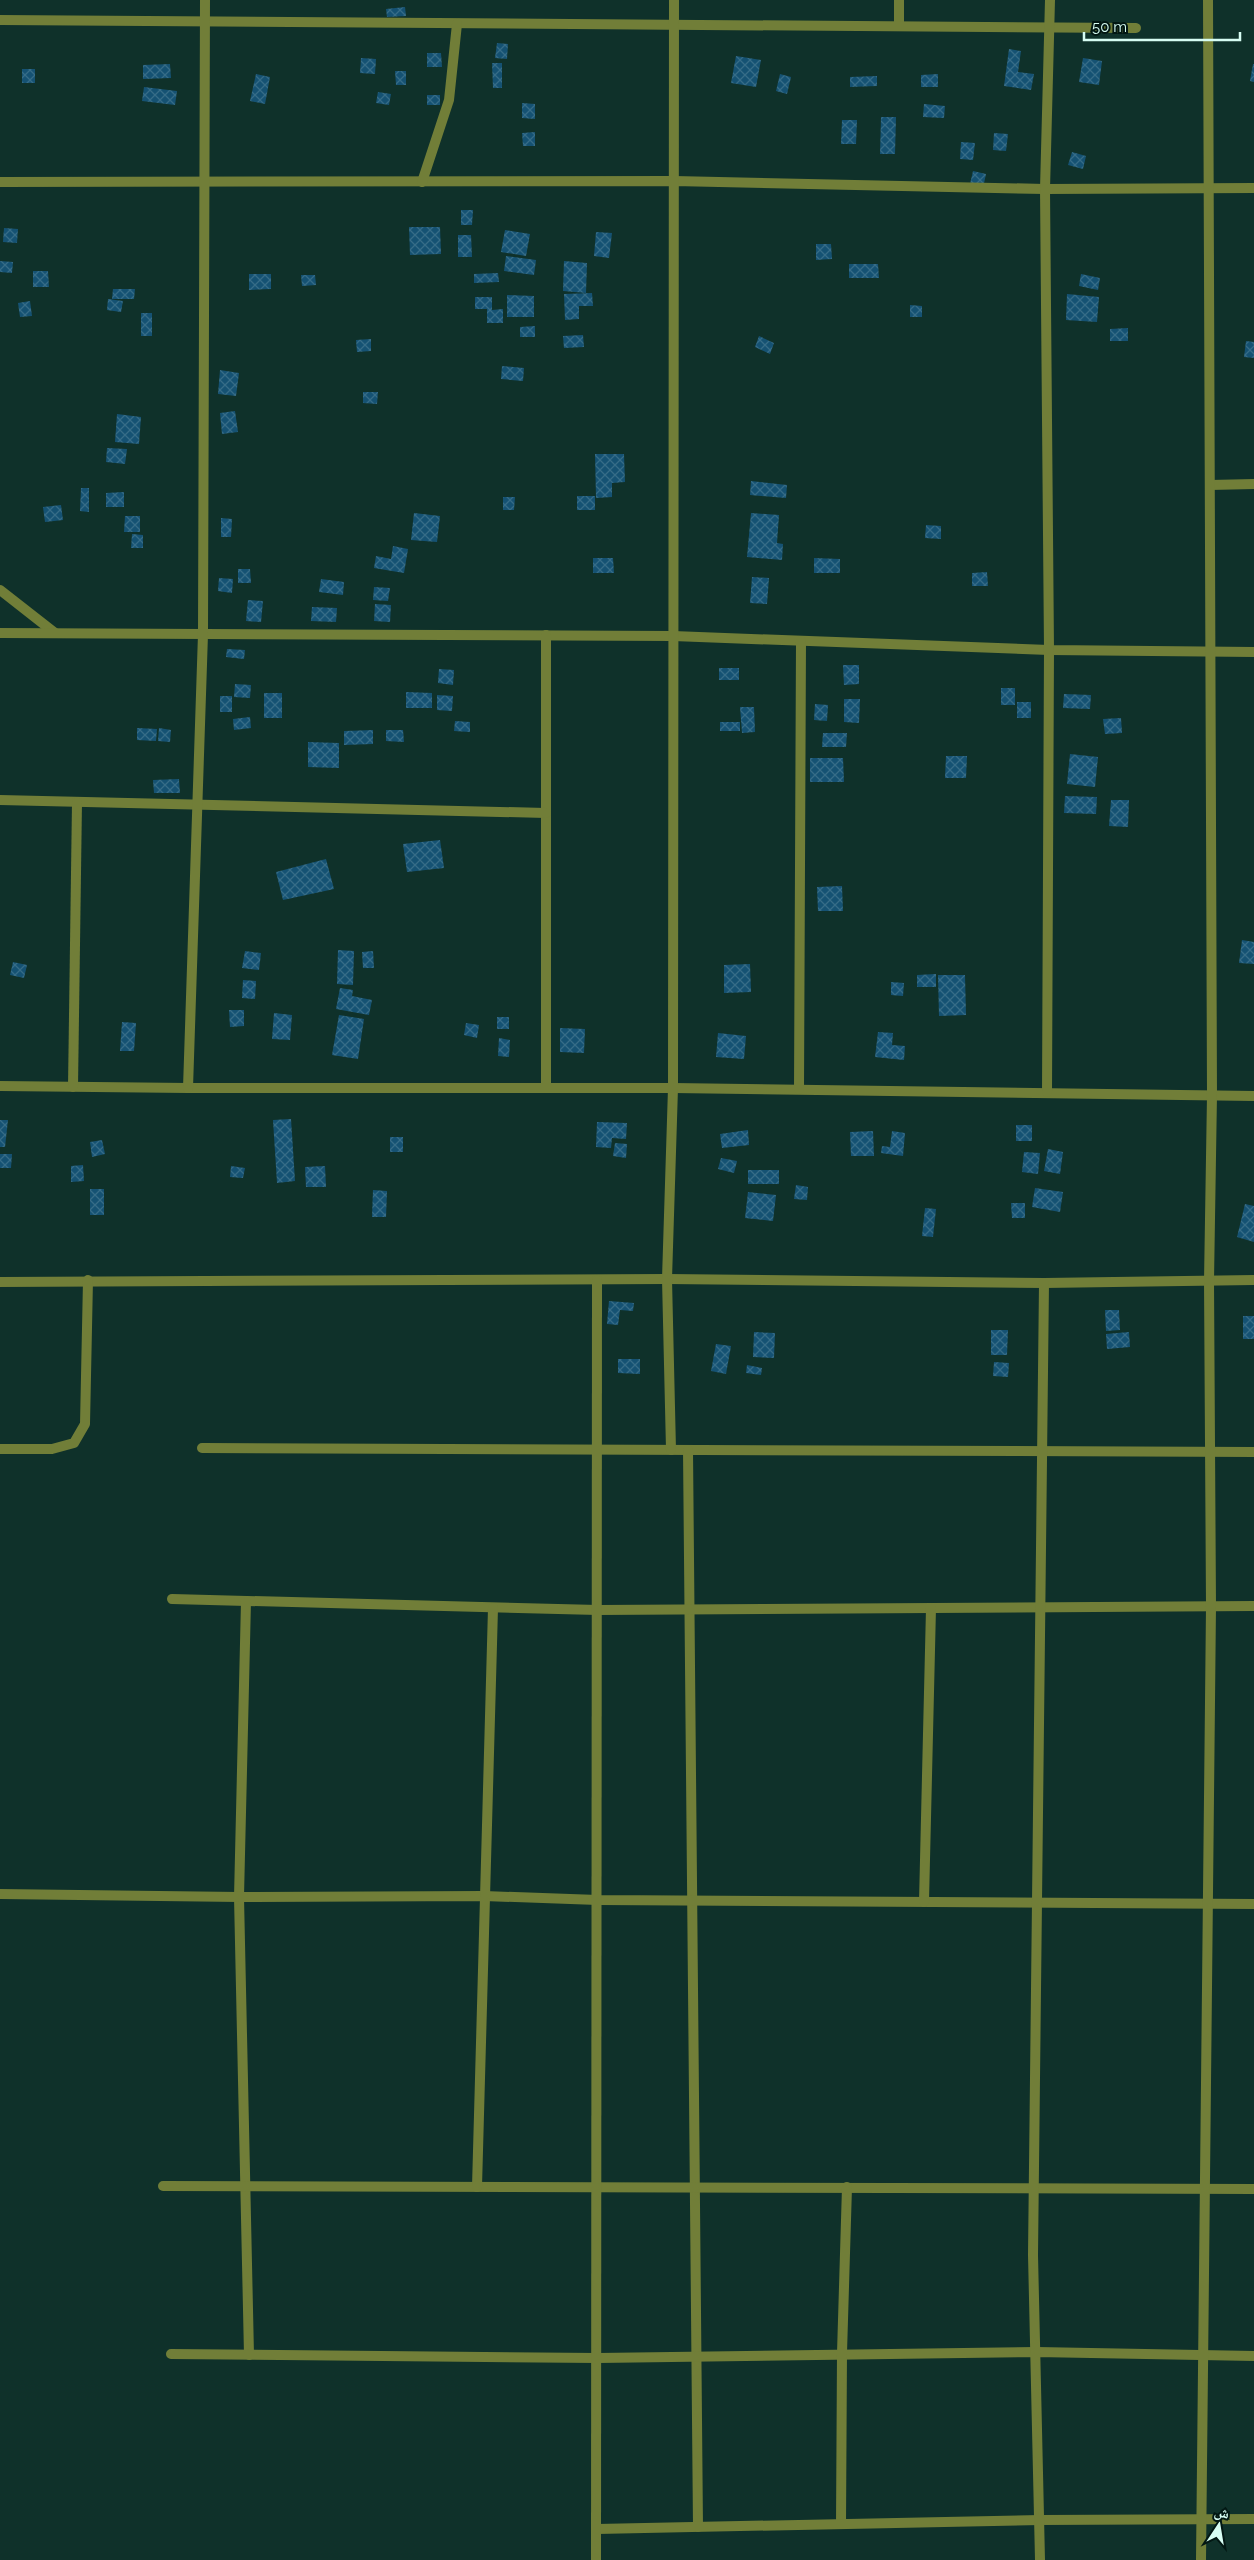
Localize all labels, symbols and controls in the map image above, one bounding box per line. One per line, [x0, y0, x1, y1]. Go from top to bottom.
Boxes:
scale bar [1084, 10, 1240, 42]
text: 50 m [1092, 18, 1127, 36]
north arrow [1194, 2500, 1244, 2550]
text: ش [1213, 2503, 1231, 2523]

